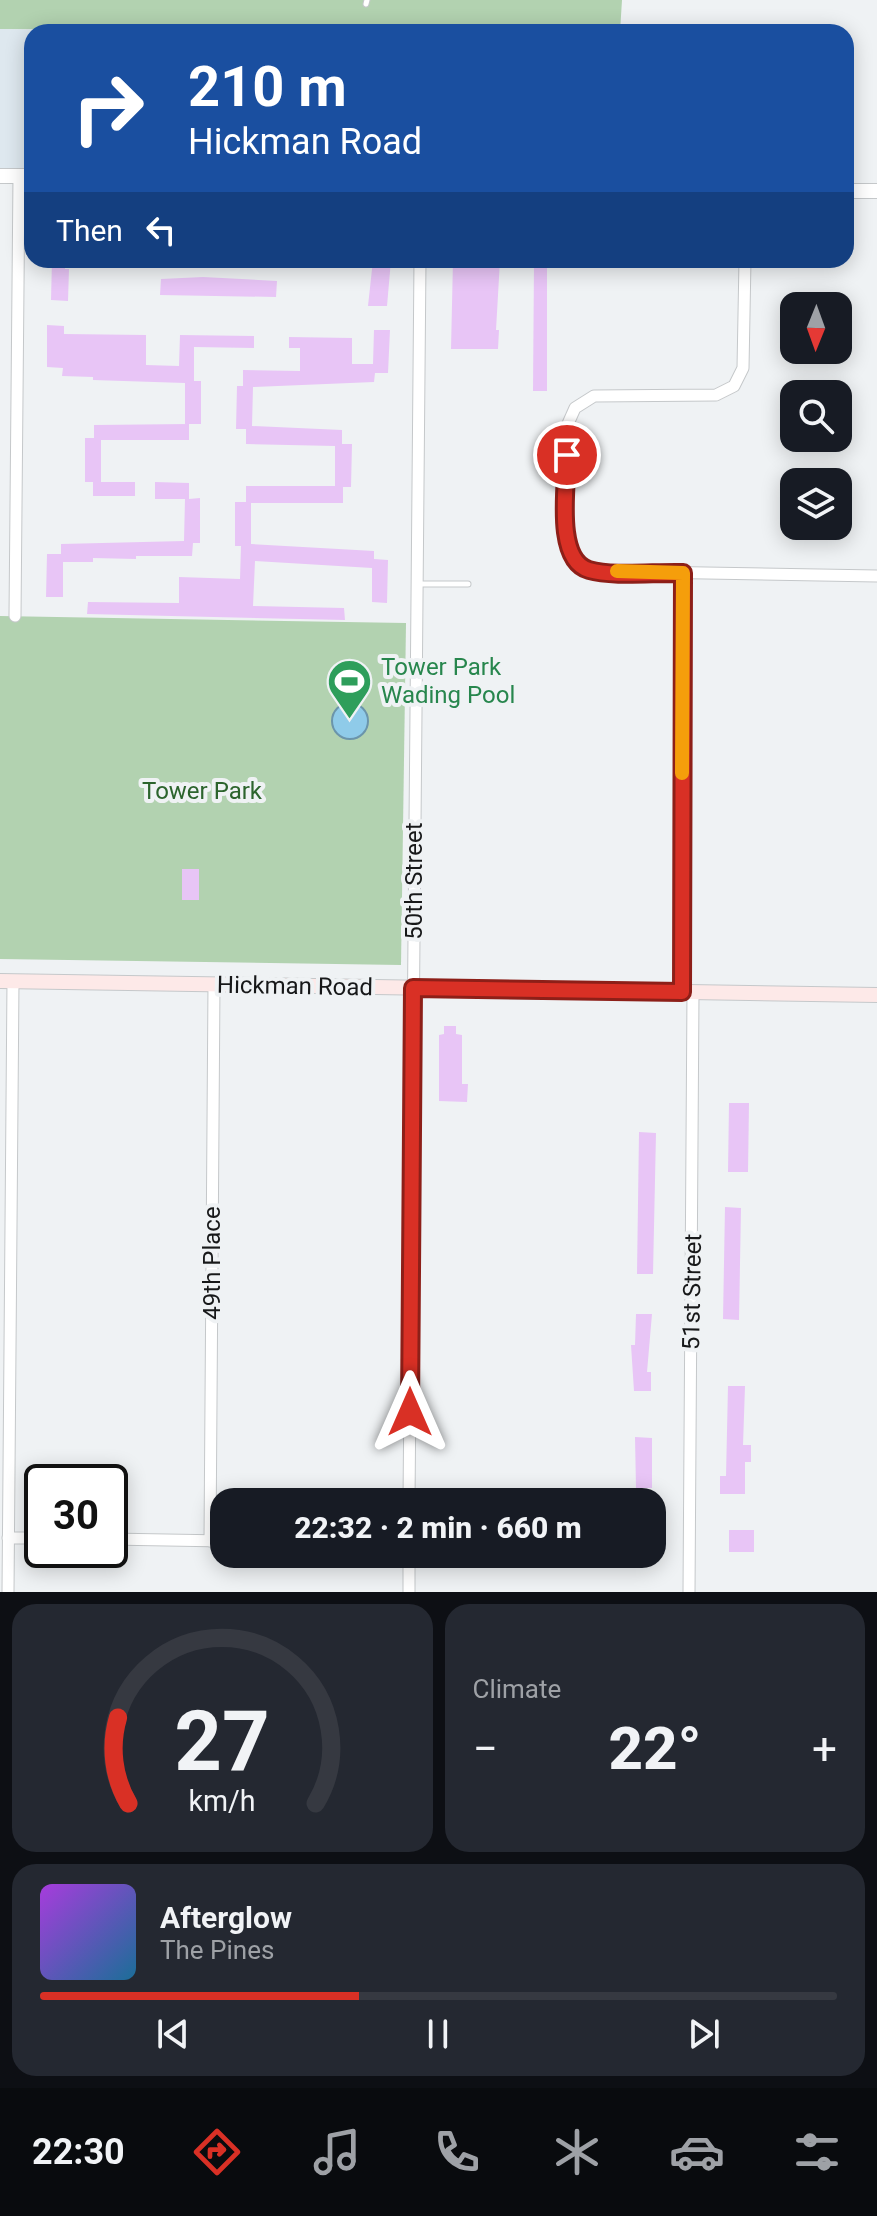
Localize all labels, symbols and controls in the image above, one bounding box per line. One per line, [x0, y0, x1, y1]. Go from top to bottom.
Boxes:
text: 210 m [188, 54, 347, 120]
icon: right [56, 56, 160, 160]
text: Hickman Road [188, 121, 422, 163]
icon: left [139, 208, 183, 252]
text: Then [56, 213, 123, 248]
north arrow [780, 292, 852, 364]
map controls [780, 292, 852, 540]
button: search [780, 380, 852, 452]
pin [533, 421, 601, 489]
icon: arrive [545, 433, 589, 477]
button: layers [780, 468, 852, 540]
place label: Tower Park Wading Pool [381, 653, 515, 709]
sports icon: Tower Park Wading Pool [326, 657, 374, 720]
park label: Tower Park [142, 777, 263, 805]
street label: 50th Street [400, 822, 428, 940]
street label: Hickman Road [217, 971, 373, 1001]
street label: 49th Place [198, 1206, 226, 1320]
street label: 51st Street [677, 1233, 707, 1350]
position arrow [368, 1370, 452, 1454]
speed limit sign: 30 [24, 1464, 128, 1568]
text: 22:32 · 2 min · 660 m [294, 1510, 582, 1545]
text: Climate [473, 1674, 561, 1704]
text: 27 [175, 1693, 270, 1790]
text: 22° [608, 1713, 701, 1784]
text: − [473, 1723, 498, 1775]
text: + [812, 1723, 837, 1775]
text: km/h [189, 1784, 256, 1818]
text: Afterglow [160, 1900, 292, 1935]
text: The Pines [160, 1935, 274, 1965]
icon: previous [151, 2012, 195, 2056]
icon: pause [416, 2012, 460, 2056]
icon: next [682, 2012, 726, 2056]
icon: directions [189, 2124, 245, 2180]
icon: music [309, 2124, 365, 2180]
icon: phone [429, 2124, 485, 2180]
icon: climate [549, 2124, 605, 2180]
icon: car [669, 2124, 725, 2180]
icon: filters [789, 2124, 845, 2180]
text: 22:30 [32, 2131, 125, 2173]

